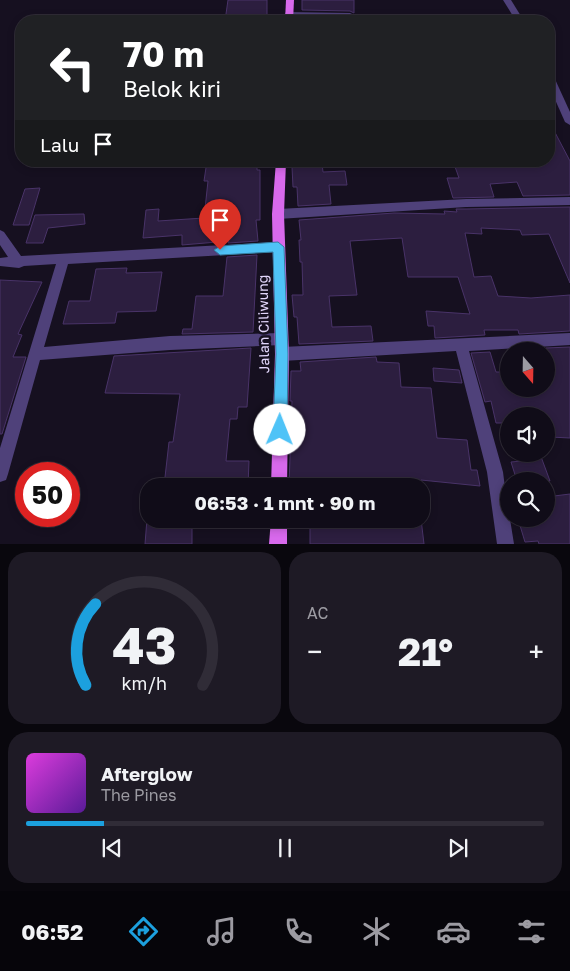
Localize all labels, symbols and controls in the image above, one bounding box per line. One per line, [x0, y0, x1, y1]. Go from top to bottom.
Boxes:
text: 70 m [123, 33, 204, 75]
icon: left [40, 35, 105, 100]
text: Belok kiri [123, 75, 221, 102]
icon: arrive [89, 130, 117, 158]
text: Lalu [40, 133, 79, 156]
pin [199, 199, 241, 250]
icon: arrive [206, 206, 234, 234]
street label: Jalan Ciliwung [254, 274, 272, 374]
north arrow [500, 342, 555, 398]
map controls [500, 342, 555, 527]
position arrow [253, 403, 305, 455]
button: sound [500, 407, 555, 462]
speed limit sign: 50 [15, 462, 80, 527]
button: search [500, 472, 555, 527]
text: 06:53 · 1 mnt · 90 m [195, 491, 375, 514]
text: AC [307, 603, 328, 623]
text: 43 [112, 613, 177, 675]
text: 21° [398, 629, 453, 674]
text: − [307, 635, 322, 668]
text: + [529, 635, 544, 668]
text: km/h [122, 672, 167, 694]
text: Afterglow [101, 762, 192, 785]
text: The Pines [101, 785, 176, 805]
icon: previous [98, 834, 126, 862]
icon: pause [271, 834, 299, 862]
icon: next [444, 834, 472, 862]
icon: directions [126, 914, 161, 949]
icon: music [204, 914, 239, 949]
icon: phone [281, 914, 316, 949]
icon: climate [359, 914, 394, 949]
icon: car [436, 914, 471, 949]
icon: filters [514, 914, 549, 949]
text: 06:52 [21, 918, 83, 945]

